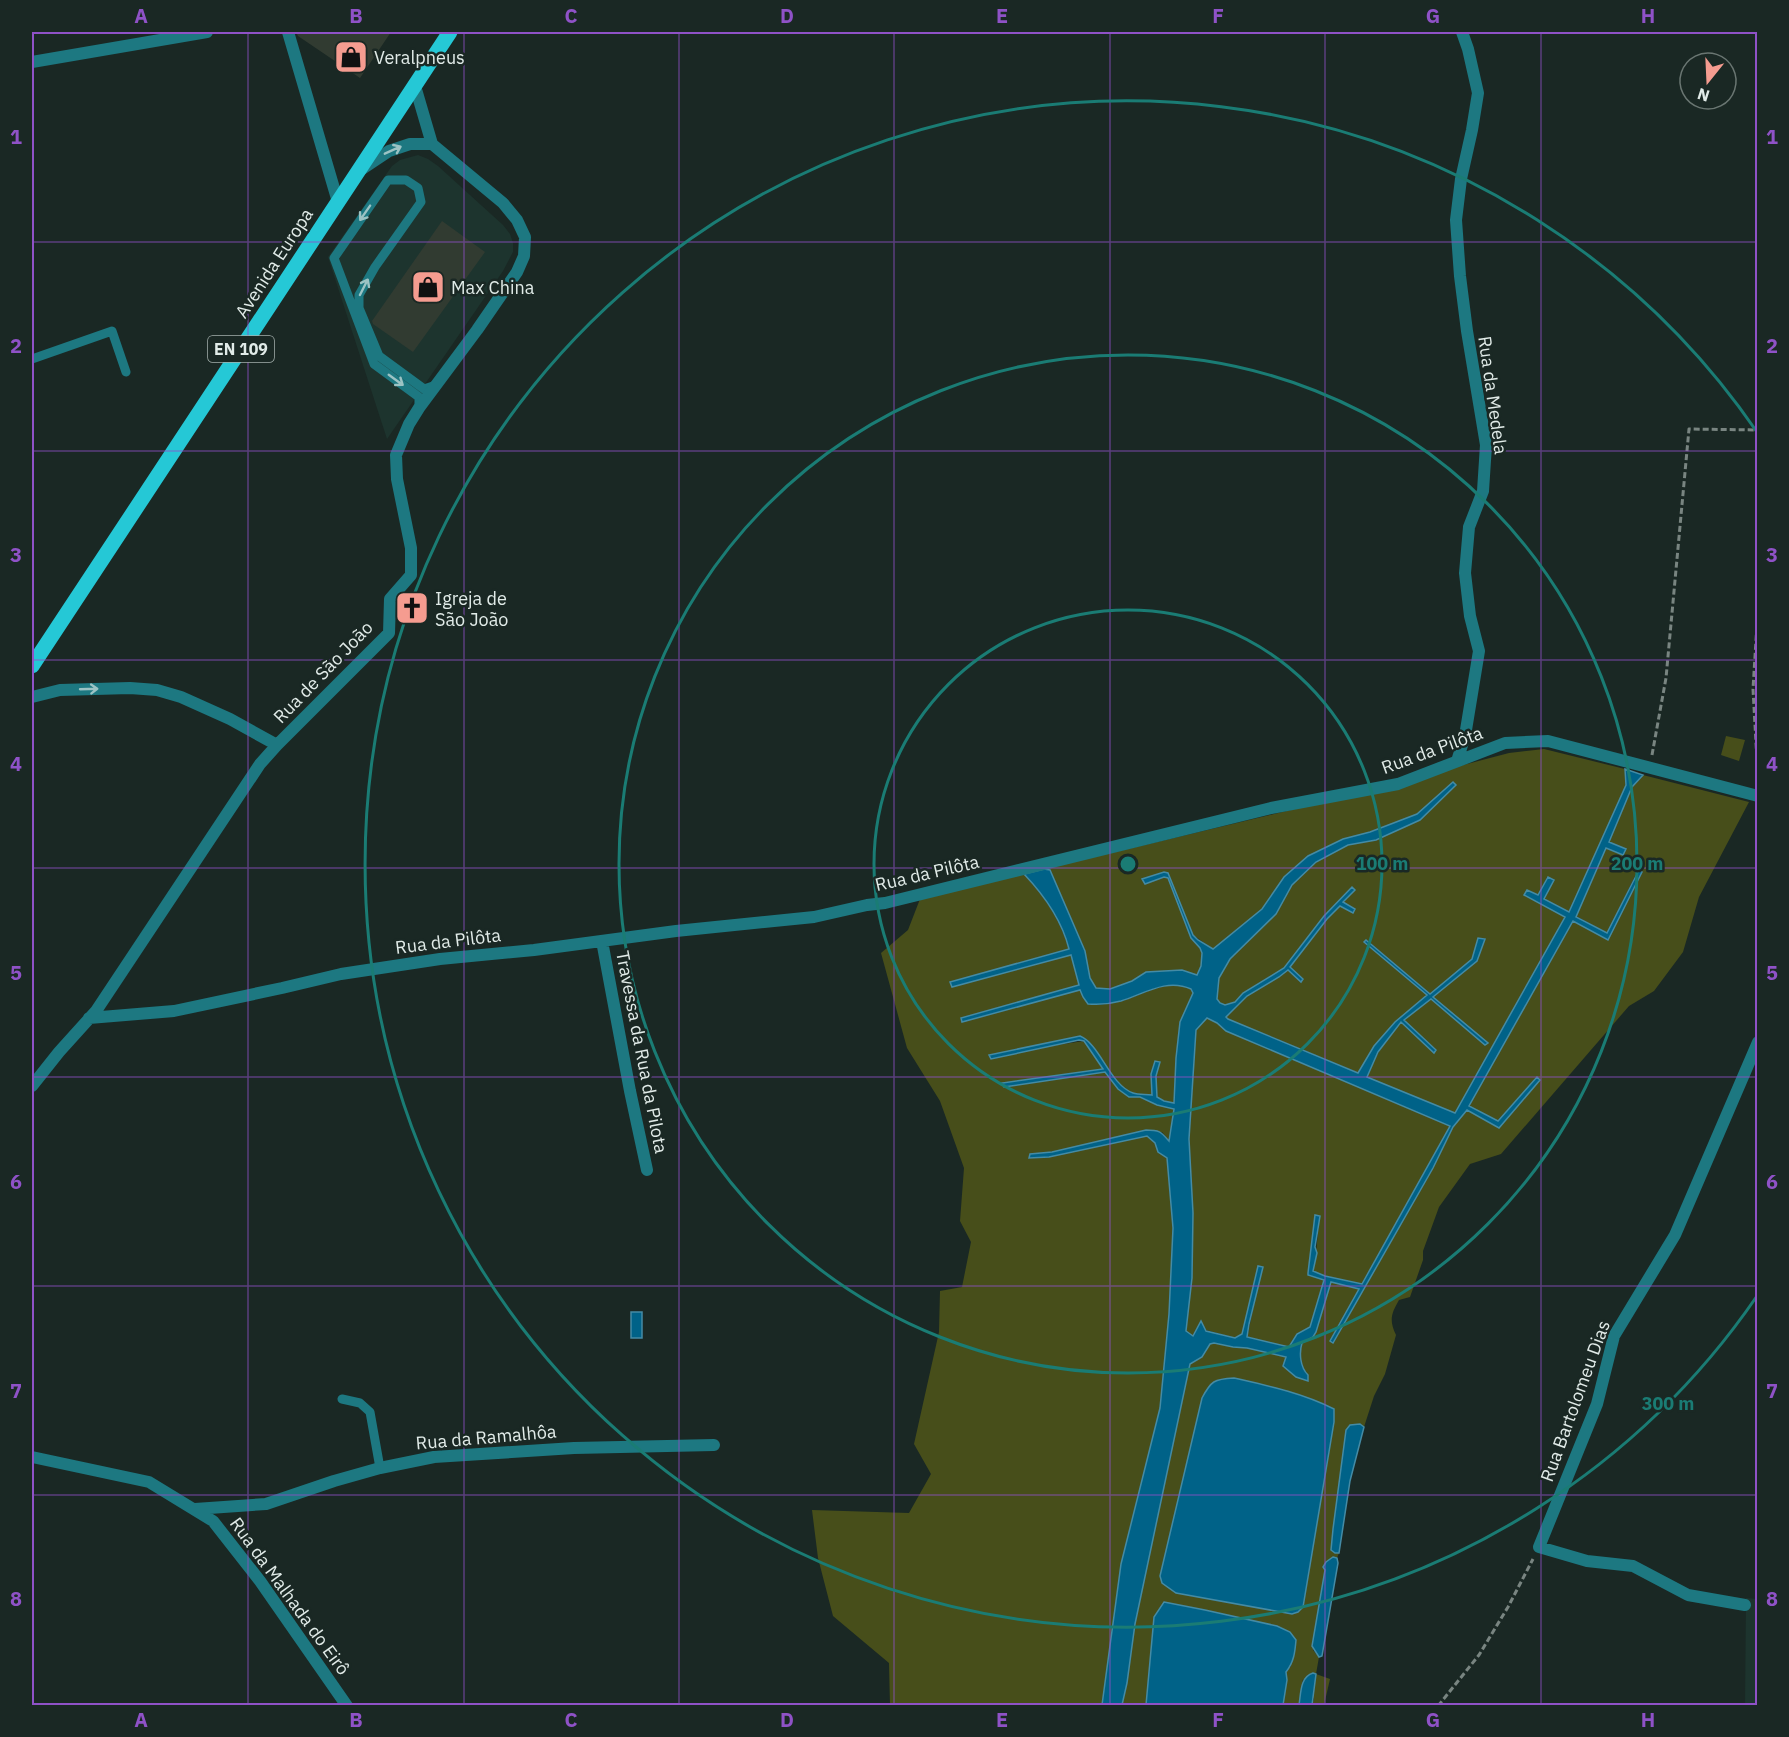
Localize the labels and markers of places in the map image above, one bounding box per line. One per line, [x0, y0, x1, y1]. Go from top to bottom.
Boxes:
shop icon: Veralpneus [333, 39, 369, 75]
place label: Veralpneus [374, 46, 465, 69]
shop icon: Max China [410, 269, 446, 305]
place label: Max China [451, 276, 535, 299]
place label: Igreja de São João [435, 587, 508, 631]
church icon: Igreja de São João [394, 590, 430, 626]
centre of rings [1118, 854, 1138, 874]

